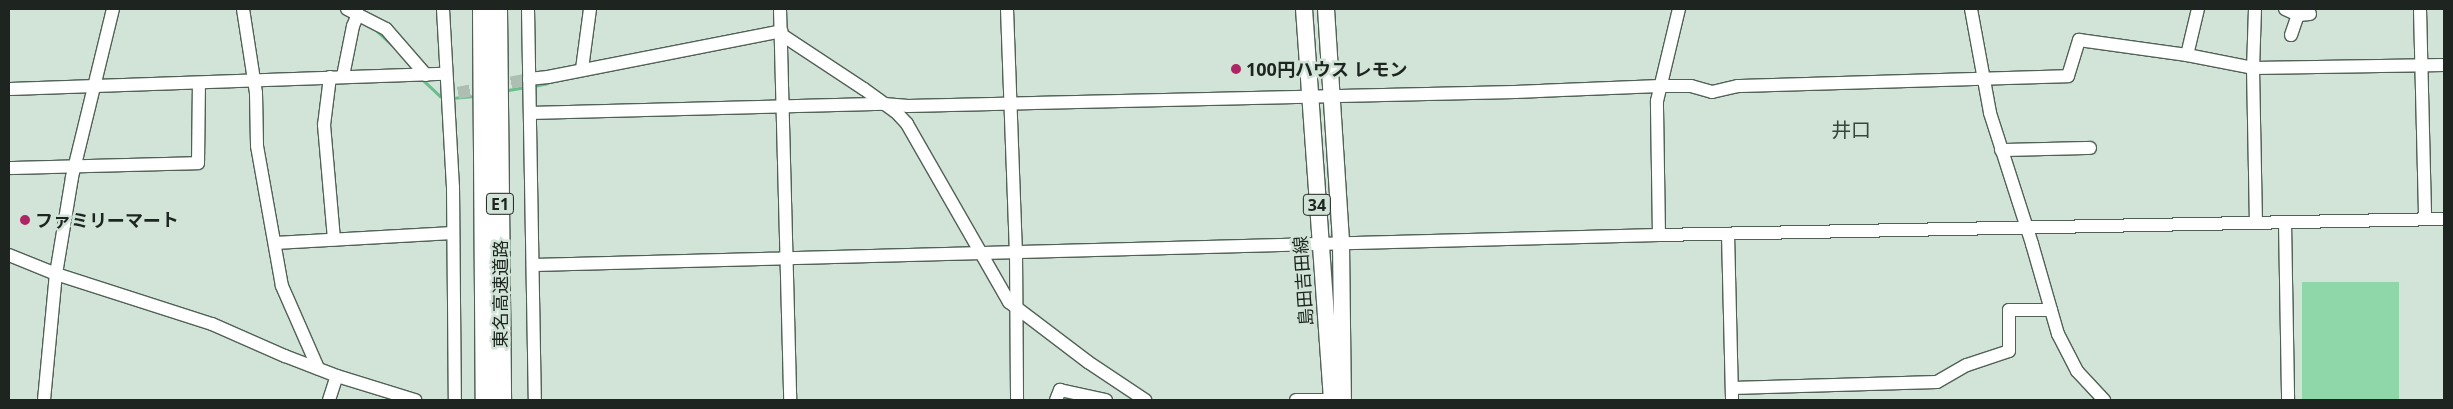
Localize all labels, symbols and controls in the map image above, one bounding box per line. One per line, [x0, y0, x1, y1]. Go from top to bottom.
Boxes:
place label: 100円ハウス レモン [1246, 58, 1408, 80]
marker: 100円ハウス レモン [1230, 63, 1242, 75]
district label: 井口 [1831, 117, 1871, 141]
road number: E1 [485, 190, 515, 218]
road number: 34 [1302, 192, 1332, 218]
place label: ファミリーマート [35, 209, 179, 231]
marker: ファミリーマート [19, 214, 31, 226]
street label: 島田吉田線 [1289, 235, 1317, 327]
street label: 東名高速道路 [489, 240, 511, 348]

